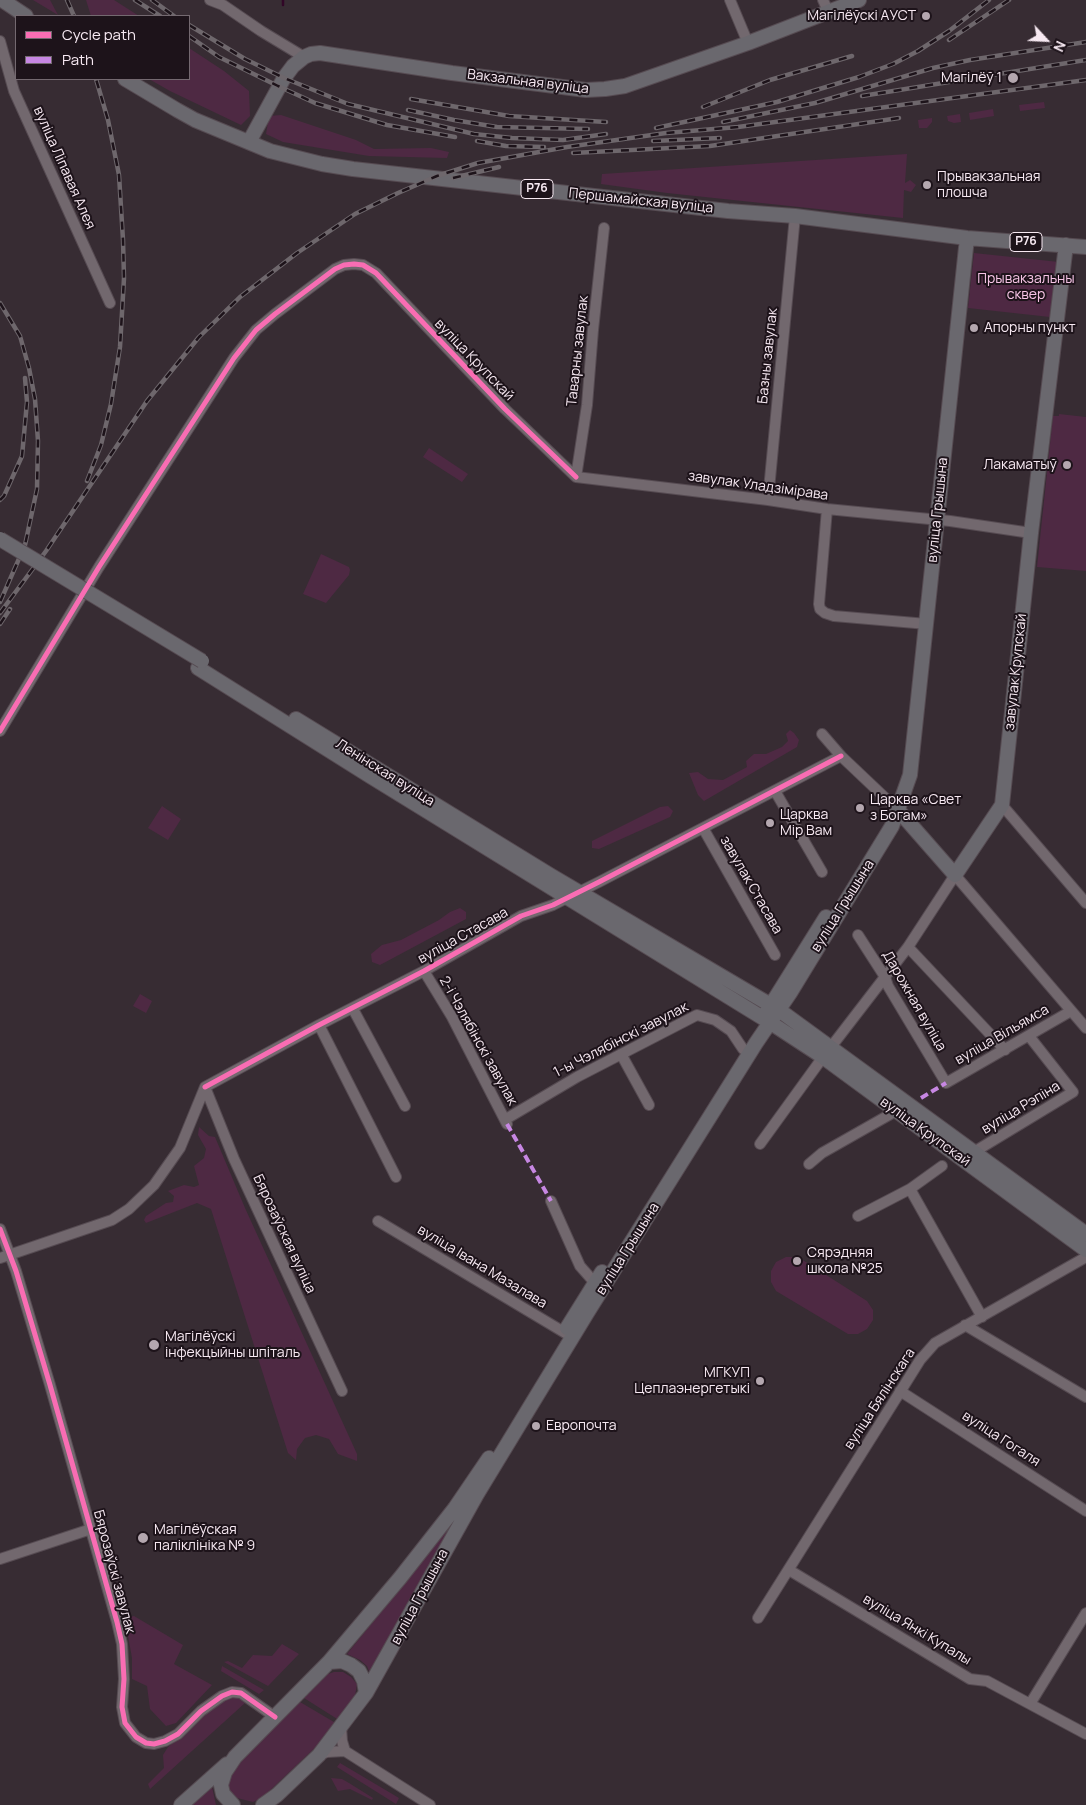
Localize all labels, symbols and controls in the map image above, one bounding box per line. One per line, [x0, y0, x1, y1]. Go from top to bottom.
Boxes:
place label: Магілёўскі АУСТ [807, 8, 916, 24]
marker: Магілёўскі АУСТ [920, 10, 932, 22]
legend [15, 15, 190, 80]
north arrow [1021, 15, 1071, 65]
text: Cycle path [62, 24, 136, 45]
text: N [1049, 38, 1071, 55]
text: Path [62, 49, 94, 70]
street label: Вакзальная вуліца [466, 66, 590, 98]
place label: Магілёў 1 [941, 70, 1002, 86]
marker: Магілёў 1 [1006, 71, 1020, 85]
street label: вуліца Ліпавая Алея [29, 104, 99, 232]
place label: Прывакзальная плошча [937, 169, 1041, 202]
marker: Прывакзальная плошча [921, 179, 933, 191]
road number: Р76 [521, 180, 553, 198]
street label: Першамайская вуліца [568, 185, 714, 217]
road number: Р76 [1010, 232, 1042, 252]
park label: Прывакзальны сквер [977, 271, 1075, 304]
street label: Таварны завулак [564, 295, 592, 407]
street label: Базны завулак [755, 307, 781, 405]
street label: вуліца Крупскай [431, 316, 517, 404]
place label: Апорны пункт [984, 320, 1076, 336]
marker: Апорны пункт [968, 322, 980, 334]
street label: вуліца Грышына [924, 457, 952, 563]
place label: Лакаматыў [983, 457, 1057, 473]
marker: Лакаматыў [1061, 459, 1073, 471]
street label: завулак Уладзімірава [687, 468, 829, 504]
street label: завулак Крупскай [1002, 613, 1030, 731]
street label: Ленінская вуліца [333, 736, 437, 810]
place label: Царква «Свет з Богам» [870, 792, 961, 824]
marker: Царква «Свет з Богам» [854, 802, 866, 814]
place label: Царква Мір Вам [780, 807, 832, 840]
marker: Царква Мір Вам [764, 817, 776, 829]
street label: завулак Стасава [716, 833, 786, 937]
street label: вуліца Грышына [808, 857, 878, 955]
street label: вуліца Стасава [415, 904, 511, 968]
street label: Дарожная вуліца [878, 948, 950, 1054]
street label: 2-і Чэлябінскі завулак [435, 973, 521, 1109]
street label: 1-ы Чэлябінскі завулак [551, 999, 691, 1081]
street label: вуліца Вільямса [952, 1001, 1052, 1069]
street label: вуліца Рэпіна [979, 1078, 1063, 1138]
street label: вуліца Крупскай [877, 1094, 973, 1170]
street label: Бярозаўская вуліца [249, 1172, 319, 1296]
street label: вуліца Грышына [593, 1200, 663, 1298]
street label: вуліца Iвана Мазалава [414, 1222, 550, 1312]
place label: Сярэдняя школа №25 [807, 1245, 883, 1278]
marker: Сярэдняя школа №25 [791, 1255, 803, 1267]
place label: Магілёўскі інфекцыйны шпіталь [165, 1329, 300, 1361]
marker: Магілёўскі інфекцыйны шпіталь [147, 1338, 161, 1352]
street label: вуліца Бялінскага [841, 1345, 919, 1453]
place label: МГКУП Цеплаэнергетыкі [634, 1365, 750, 1398]
marker: МГКУП Цеплаэнергетыкі [754, 1375, 766, 1387]
street label: вуліца Гогаля [959, 1408, 1043, 1470]
place label: Европочта [546, 1418, 616, 1434]
marker: Европочта [530, 1420, 542, 1432]
street label: Бярозаўскі завулак [89, 1508, 139, 1636]
place label: Магілёўская паліклініка № 9 [154, 1522, 255, 1554]
marker: Магілёўская паліклініка № 9 [136, 1531, 150, 1545]
street label: вуліца Грышына [388, 1546, 452, 1648]
street label: вуліца Янкі Купалы [860, 1591, 974, 1669]

